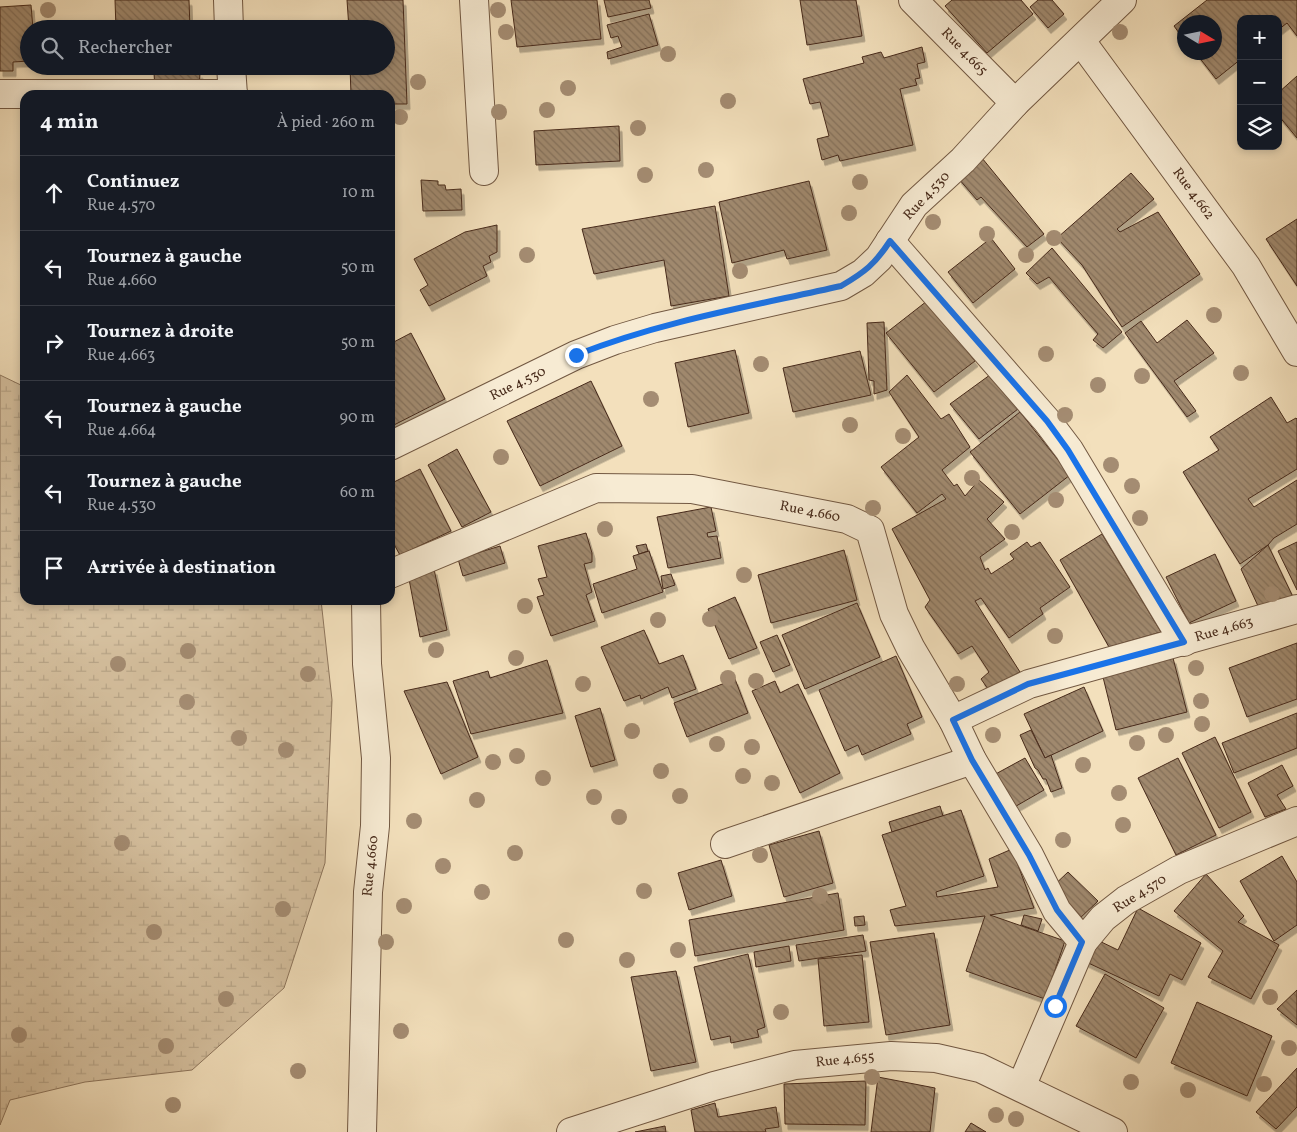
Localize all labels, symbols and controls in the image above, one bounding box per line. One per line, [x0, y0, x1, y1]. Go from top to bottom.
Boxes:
north arrow [1177, 15, 1222, 60]
map controls [1237, 15, 1282, 150]
button: + [1237, 15, 1282, 60]
search box [20, 20, 395, 75]
street label: Rue 4.665 [937, 24, 991, 80]
icon: search [38, 34, 66, 62]
text: Rechercher [78, 35, 172, 61]
button: − [1237, 60, 1282, 105]
button: layers [1237, 105, 1282, 150]
text: 4 min [40, 108, 99, 137]
text: À pied · 260 m [277, 112, 375, 134]
street label: Rue 4.662 [1168, 164, 1218, 224]
street label: Rue 4.530 [899, 167, 955, 225]
text: Continuez [87, 169, 179, 195]
icon: ahead [40, 179, 68, 207]
text: 10 m [342, 182, 375, 204]
text: Rue 4.570 [87, 195, 155, 217]
text: Tournez à gauche [87, 244, 242, 270]
icon: left [40, 254, 68, 282]
text: 50 m [341, 257, 375, 279]
text: Rue 4.660 [87, 270, 157, 292]
text: Tournez à droite [87, 319, 234, 345]
icon: right [40, 329, 68, 357]
text: 50 m [341, 332, 375, 354]
route end [565, 344, 588, 367]
text: Rue 4.663 [87, 345, 155, 367]
street label: Rue 4.530 [487, 362, 549, 406]
text: Tournez à gauche [87, 394, 242, 420]
icon: left [40, 404, 68, 432]
text: 90 m [339, 407, 375, 429]
text: Rue 4.664 [87, 420, 156, 442]
text: Tournez à gauche [87, 469, 242, 495]
icon: left [40, 479, 68, 507]
text: 60 m [340, 482, 375, 504]
text: Rue 4.530 [87, 495, 156, 517]
street label: Rue 4.660 [778, 497, 842, 527]
icon: arrive [40, 554, 68, 582]
text: Arrivée à destination [87, 555, 276, 581]
street label: Rue 4.663 [1193, 613, 1255, 647]
street label: Rue 4.660 [358, 835, 384, 897]
street label: Rue 4.570 [1110, 870, 1170, 918]
route start [1044, 995, 1067, 1018]
street label: Rue 4.655 [815, 1047, 875, 1073]

